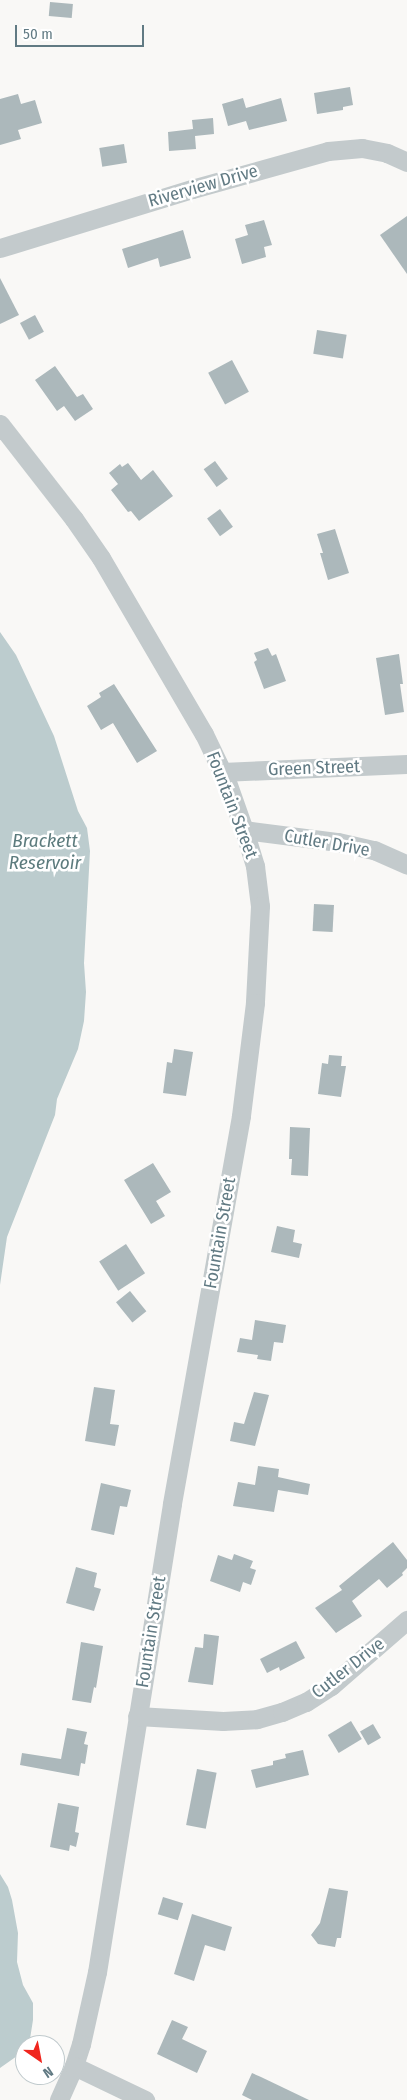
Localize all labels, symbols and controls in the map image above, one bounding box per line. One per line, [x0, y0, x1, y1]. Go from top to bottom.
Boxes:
scale bar [18, 15, 146, 47]
text: 50 m [23, 25, 53, 43]
street label: Riverview Drive [146, 160, 260, 212]
street label: Fountain Street [202, 749, 262, 861]
street label: Green Street [268, 756, 360, 780]
street label: Cutler Drive [283, 825, 371, 861]
water label: Brackett Reservoir [9, 830, 81, 874]
street label: Fountain Street [200, 1176, 240, 1290]
street label: Fountain Street [132, 1575, 170, 1689]
street label: Cutler Drive [307, 1633, 389, 1703]
north arrow [15, 2035, 65, 2085]
text: N [40, 2063, 56, 2082]

